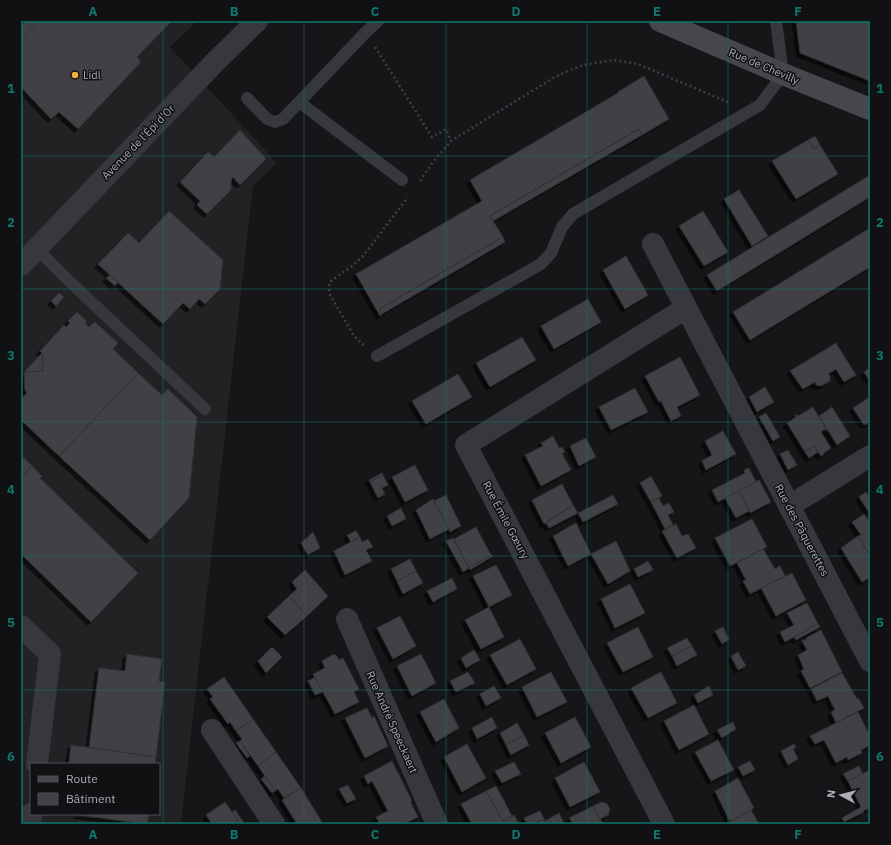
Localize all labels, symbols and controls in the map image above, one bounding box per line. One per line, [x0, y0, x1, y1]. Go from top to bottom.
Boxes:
text: A [89, 3, 98, 20]
text: B [230, 3, 239, 20]
text: C [371, 3, 380, 20]
text: D [511, 3, 521, 20]
text: E [653, 3, 661, 20]
text: F [794, 3, 802, 20]
street label: Rue de Chevilly [727, 45, 802, 87]
place label: Lidl [83, 68, 101, 82]
marker: Lidl [70, 70, 80, 80]
text: 1 [7, 80, 15, 97]
text: 1 [876, 80, 884, 97]
street label: Avenue de l'Épi d'Or [99, 102, 177, 182]
text: 2 [7, 214, 15, 231]
text: 2 [876, 214, 884, 231]
text: 3 [7, 347, 15, 364]
text: 3 [876, 347, 884, 364]
street label: Rue Émile Gœury [480, 479, 533, 562]
text: 4 [7, 481, 15, 498]
text: 4 [876, 481, 884, 498]
street label: Rue des Pâquerettes [772, 482, 832, 578]
text: 5 [7, 614, 15, 631]
text: 5 [876, 614, 884, 631]
street label: Rue André Speeckaert [363, 669, 421, 775]
text: 6 [7, 748, 15, 765]
text: 6 [876, 748, 884, 765]
legend [30, 763, 160, 815]
text: Route [66, 771, 98, 786]
north arrow [821, 775, 861, 815]
text: N [824, 789, 839, 799]
text: Bâtiment [66, 791, 116, 806]
text: A [89, 826, 98, 843]
text: B [230, 826, 239, 843]
text: C [371, 826, 380, 843]
text: D [511, 826, 521, 843]
text: E [653, 826, 661, 843]
text: F [794, 826, 802, 843]

